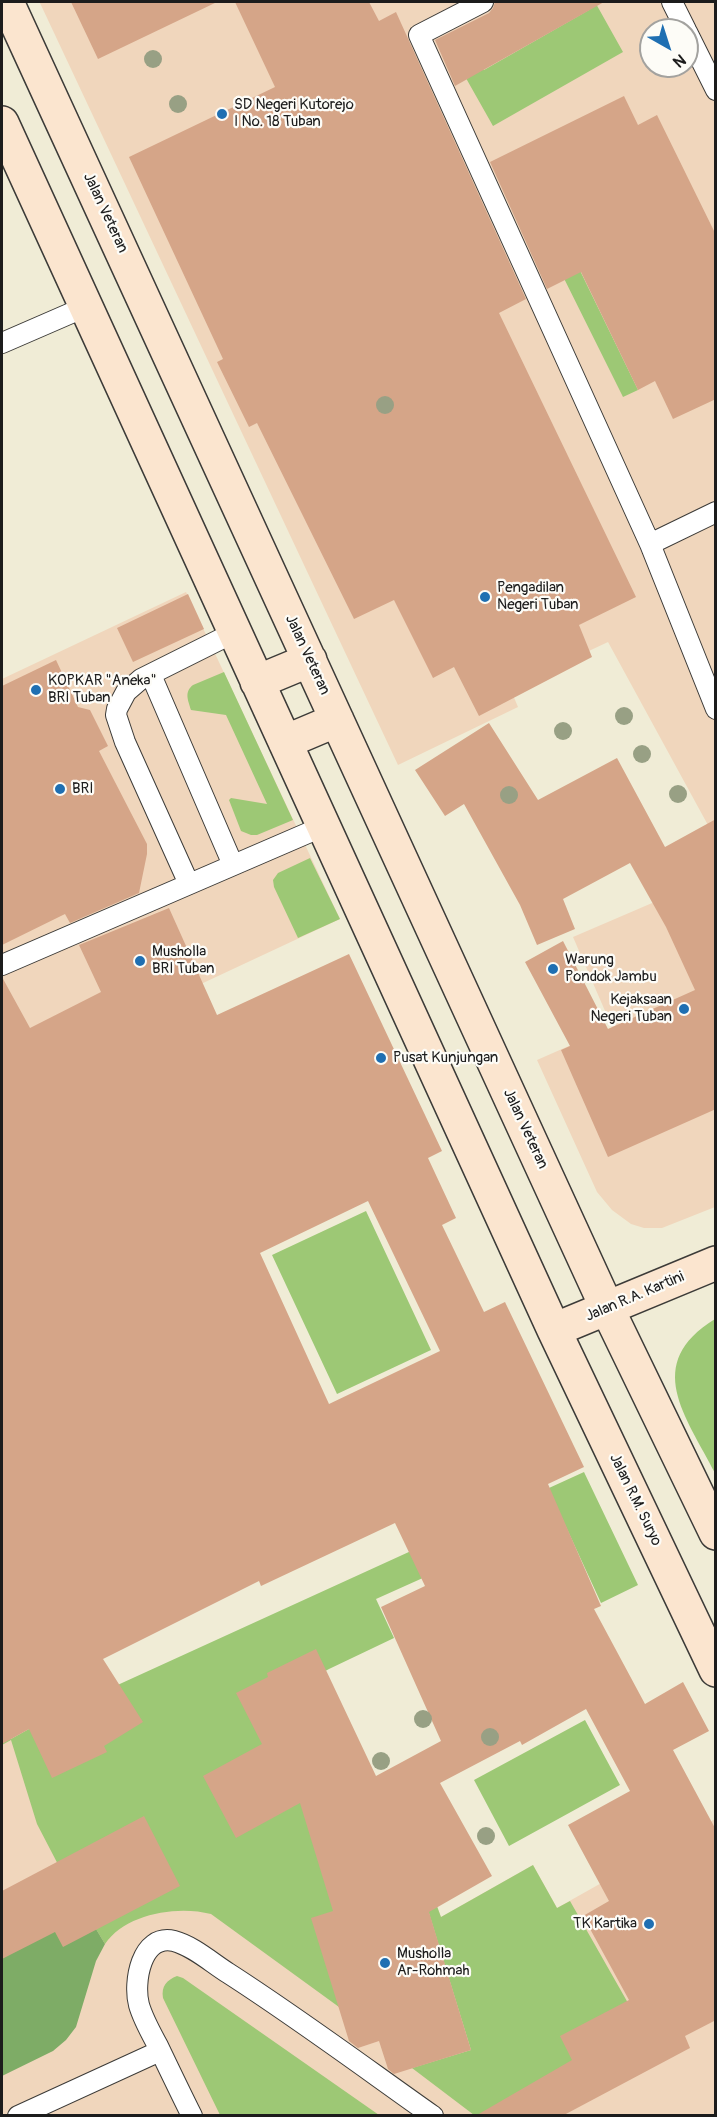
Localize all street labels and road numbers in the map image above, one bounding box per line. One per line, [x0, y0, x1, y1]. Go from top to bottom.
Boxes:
street label: Jalan Veteran [79, 170, 131, 256]
street label: Jalan Veteran [281, 612, 333, 698]
street label: Jalan Veteran [499, 1086, 551, 1172]
street label: Jalan R.A. Kartini [583, 1268, 687, 1326]
street label: Jalan R.M. Suryo [605, 1451, 665, 1549]

